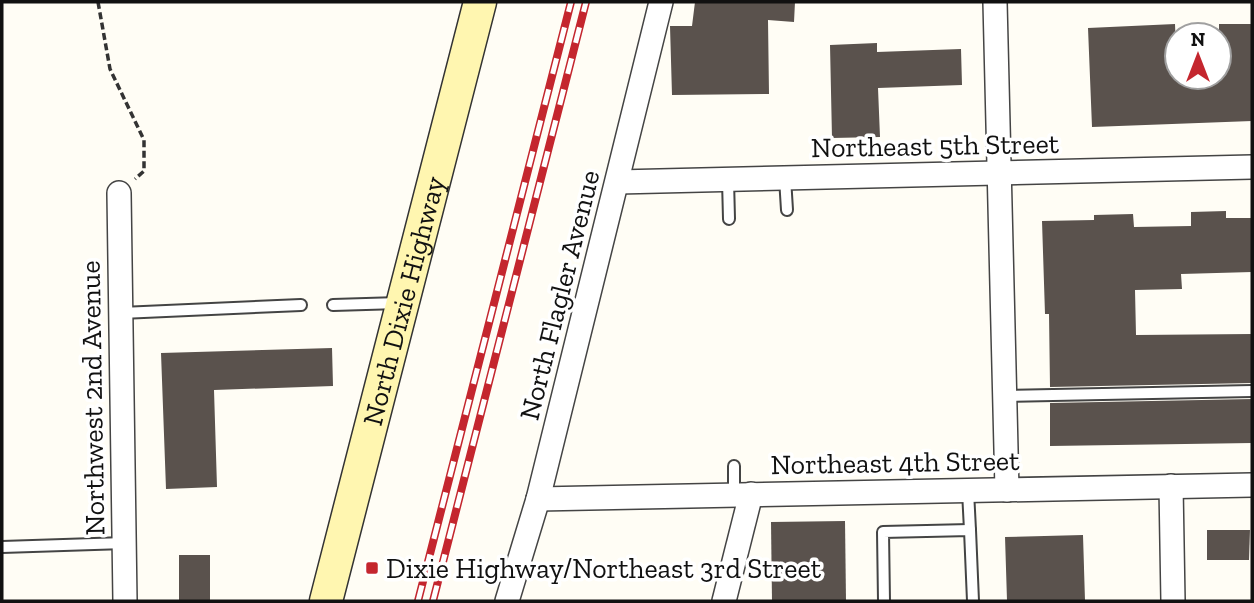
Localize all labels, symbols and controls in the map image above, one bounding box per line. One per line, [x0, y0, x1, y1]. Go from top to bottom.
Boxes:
north arrow [1163, 21, 1233, 91]
text: N [1191, 28, 1205, 51]
street label: Northeast 5th Street [811, 127, 1060, 164]
street label: North Flagler Avenue [512, 167, 607, 424]
street label: North Dixie Highway [356, 172, 452, 429]
street label: Northwest 2nd Avenue [74, 260, 111, 536]
street label: Northeast 4th Street [770, 444, 1020, 481]
place label: Dixie Highway/Northeast 3rd Street [386, 552, 822, 585]
marker: Dixie Highway/Northeast 3rd Street [364, 560, 380, 576]

